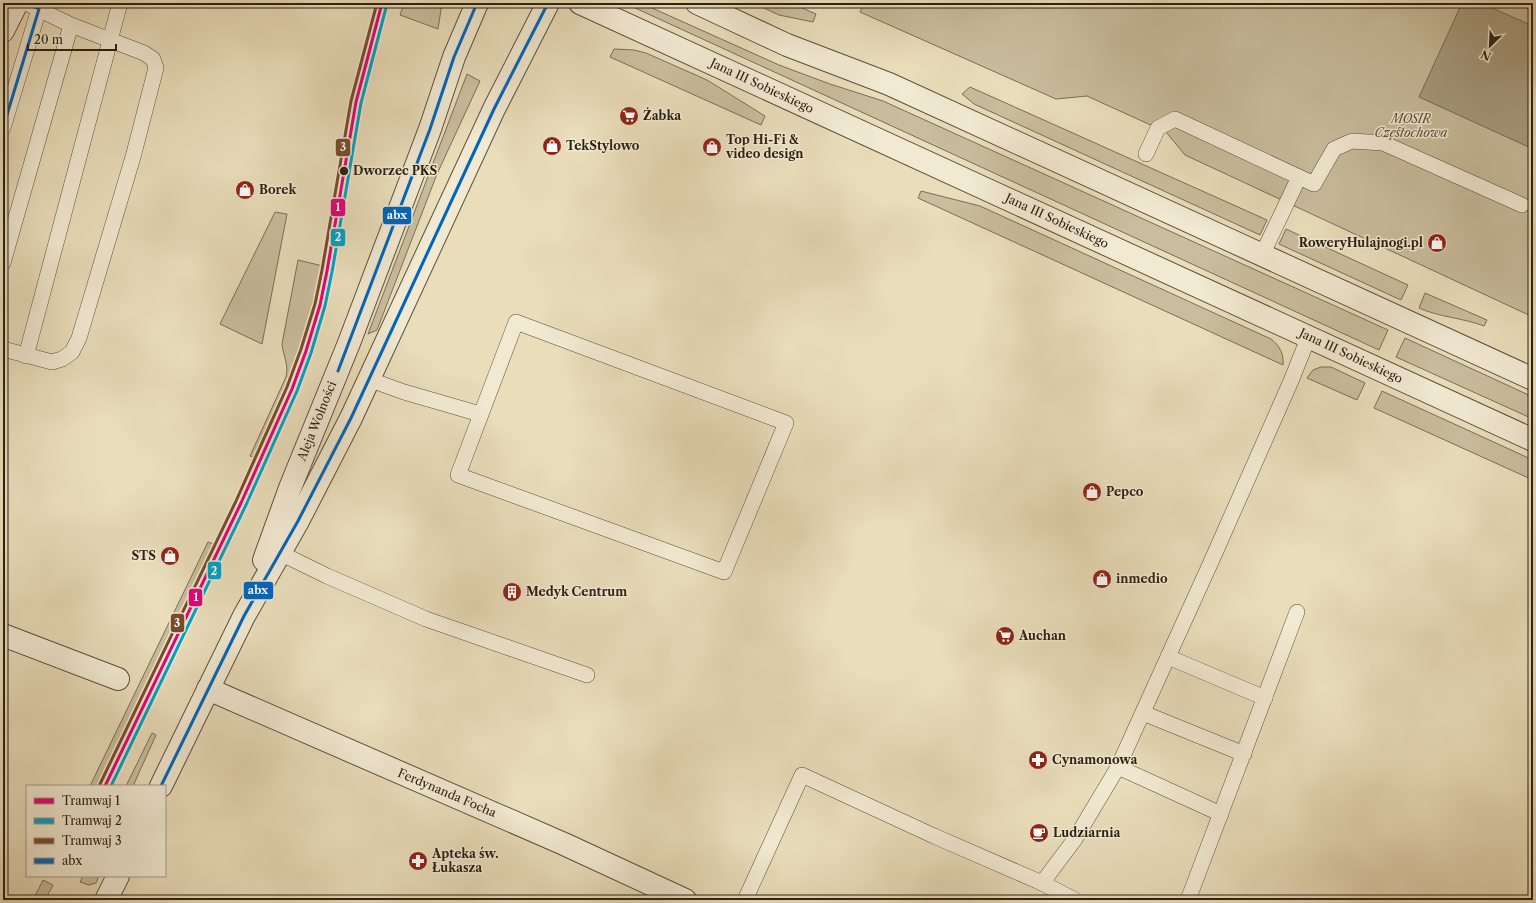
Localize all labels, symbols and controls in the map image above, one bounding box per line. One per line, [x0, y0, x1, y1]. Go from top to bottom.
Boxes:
scale bar [28, 26, 116, 52]
north arrow [1470, 26, 1510, 66]
text: 20 m [34, 32, 63, 47]
text: N [1478, 47, 1493, 63]
street label: Jana III Sobieskiego [706, 54, 816, 116]
supermarket icon: Żabka [618, 105, 640, 127]
place label: Żabka [643, 107, 682, 123]
park label: MOSIR Częstochowa [1375, 111, 1447, 140]
place label: Top Hi-Fi & video design [725, 132, 804, 161]
shop icon: TekStylowo [541, 135, 563, 157]
shop icon: Top Hi-Fi & video design [701, 136, 723, 158]
line badge: 3 [335, 138, 351, 157]
place label: TekStylowo [566, 138, 640, 153]
text: 3 [340, 140, 346, 154]
place label: Dworzec PKS [353, 163, 437, 178]
marker: Dworzec PKS [338, 165, 350, 177]
shop icon: Borek [234, 179, 256, 201]
place label: Borek [259, 182, 297, 197]
street label: Jana III Sobieskiego [1001, 189, 1111, 251]
line badge: 1 [330, 198, 346, 217]
text: 1 [336, 200, 341, 214]
line badge: abx [382, 206, 412, 225]
text: abx [387, 208, 408, 222]
line badge: 2 [330, 228, 346, 247]
text: 2 [335, 230, 342, 244]
shop icon: RoweryHulajnogi.pl [1426, 232, 1448, 254]
place label: RoweryHulajnogi.pl [1299, 235, 1423, 250]
street label: Jana III Sobieskiego [1295, 324, 1405, 386]
street label: Aleja Wolności [293, 378, 339, 464]
shop icon: Pepco [1081, 481, 1103, 503]
place label: Pepco [1106, 484, 1144, 499]
shop icon: STS [159, 545, 181, 567]
place label: STS [131, 548, 156, 563]
line badge: 2 [207, 561, 222, 580]
text: 2 [211, 564, 218, 578]
shop icon: inmedio [1091, 568, 1113, 590]
place label: inmedio [1116, 571, 1168, 586]
line badge: abx [243, 581, 274, 600]
building icon: Medyk Centrum [501, 581, 523, 603]
text: abx [248, 583, 269, 597]
place label: Medyk Centrum [526, 584, 627, 599]
line badge: 1 [188, 588, 203, 607]
text: 1 [194, 590, 199, 604]
line badge: 3 [170, 613, 185, 633]
text: 3 [174, 616, 180, 630]
supermarket icon: Auchan [994, 625, 1016, 647]
place label: Auchan [1018, 628, 1067, 643]
pharmacy icon: Cynamonowa [1027, 749, 1049, 771]
place label: Cynamonowa [1052, 752, 1139, 767]
street label: Ferdynanda Focha [396, 765, 499, 820]
legend [26, 785, 166, 877]
text: Tramwaj 1 [62, 793, 120, 808]
text: Tramwaj 2 [62, 813, 122, 828]
cafe icon: Ludziarnia [1028, 822, 1050, 844]
place label: Ludziarnia [1053, 825, 1122, 840]
text: Tramwaj 3 [62, 833, 122, 848]
place label: Apteka św. Łukasza [431, 846, 499, 875]
pharmacy icon: Apteka św. Łukasza [407, 850, 429, 872]
text: abx [62, 853, 82, 868]

